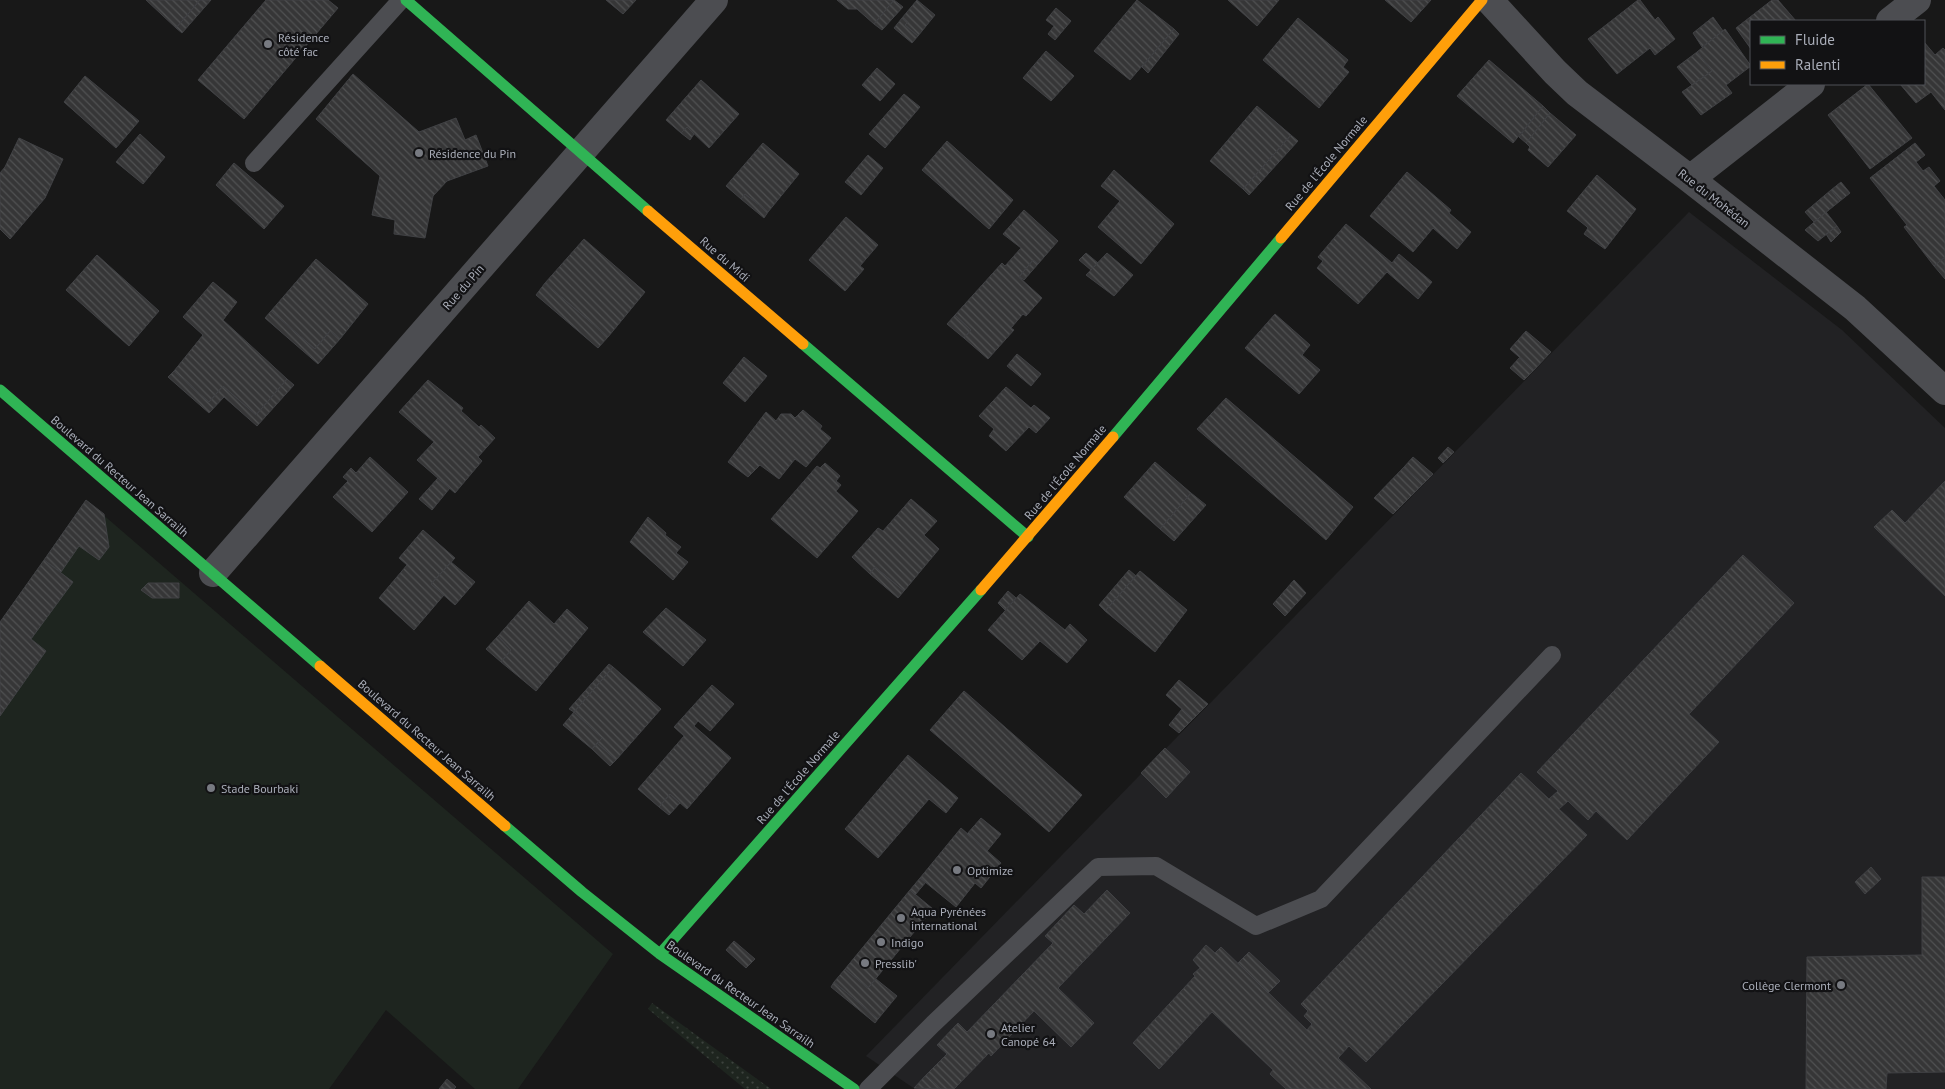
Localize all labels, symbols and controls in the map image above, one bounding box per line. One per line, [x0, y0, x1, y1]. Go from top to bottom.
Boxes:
legend [1750, 20, 1925, 85]
place label: Résidence côté fac [278, 30, 329, 59]
text: Fluide [1795, 30, 1835, 49]
marker: Résidence côté fac [262, 38, 274, 50]
text: Ralenti [1795, 55, 1841, 74]
street label: Rue de l'École Normale [1282, 112, 1370, 214]
place label: Résidence du Pin [429, 146, 516, 161]
marker: Résidence du Pin [413, 147, 425, 159]
street label: Rue du Mohédan [1675, 165, 1753, 231]
street label: Rue du Midi [697, 233, 753, 285]
street label: Rue du Pin [439, 261, 487, 313]
street label: Boulevard du Recteur Jean Sarrailh [48, 412, 192, 540]
street label: Rue de l'École Normale [1021, 421, 1109, 523]
street label: Boulevard du Recteur Jean Sarrailh [355, 676, 499, 804]
street label: Rue de l'École Normale [753, 727, 843, 827]
place label: Stade Bourbaki [221, 781, 299, 796]
marker: Stade Bourbaki [205, 782, 217, 794]
place label: Optimize [967, 863, 1013, 878]
marker: Optimize [951, 864, 963, 876]
place label: Aqua Pyrénées international [911, 904, 986, 933]
marker: Aqua Pyrénées international [895, 912, 907, 924]
place label: Indigo [891, 935, 924, 950]
marker: Indigo [875, 936, 887, 948]
street label: Boulevard du Recteur Jean Sarrailh [664, 937, 818, 1051]
place label: Presslib' [875, 956, 917, 971]
marker: Presslib' [859, 957, 871, 969]
place label: Collège Clermont [1742, 978, 1831, 993]
marker: Collège Clermont [1835, 979, 1847, 991]
place label: Atelier Canopé 64 [1001, 1020, 1056, 1049]
marker: Atelier Canopé 64 [985, 1028, 997, 1040]

